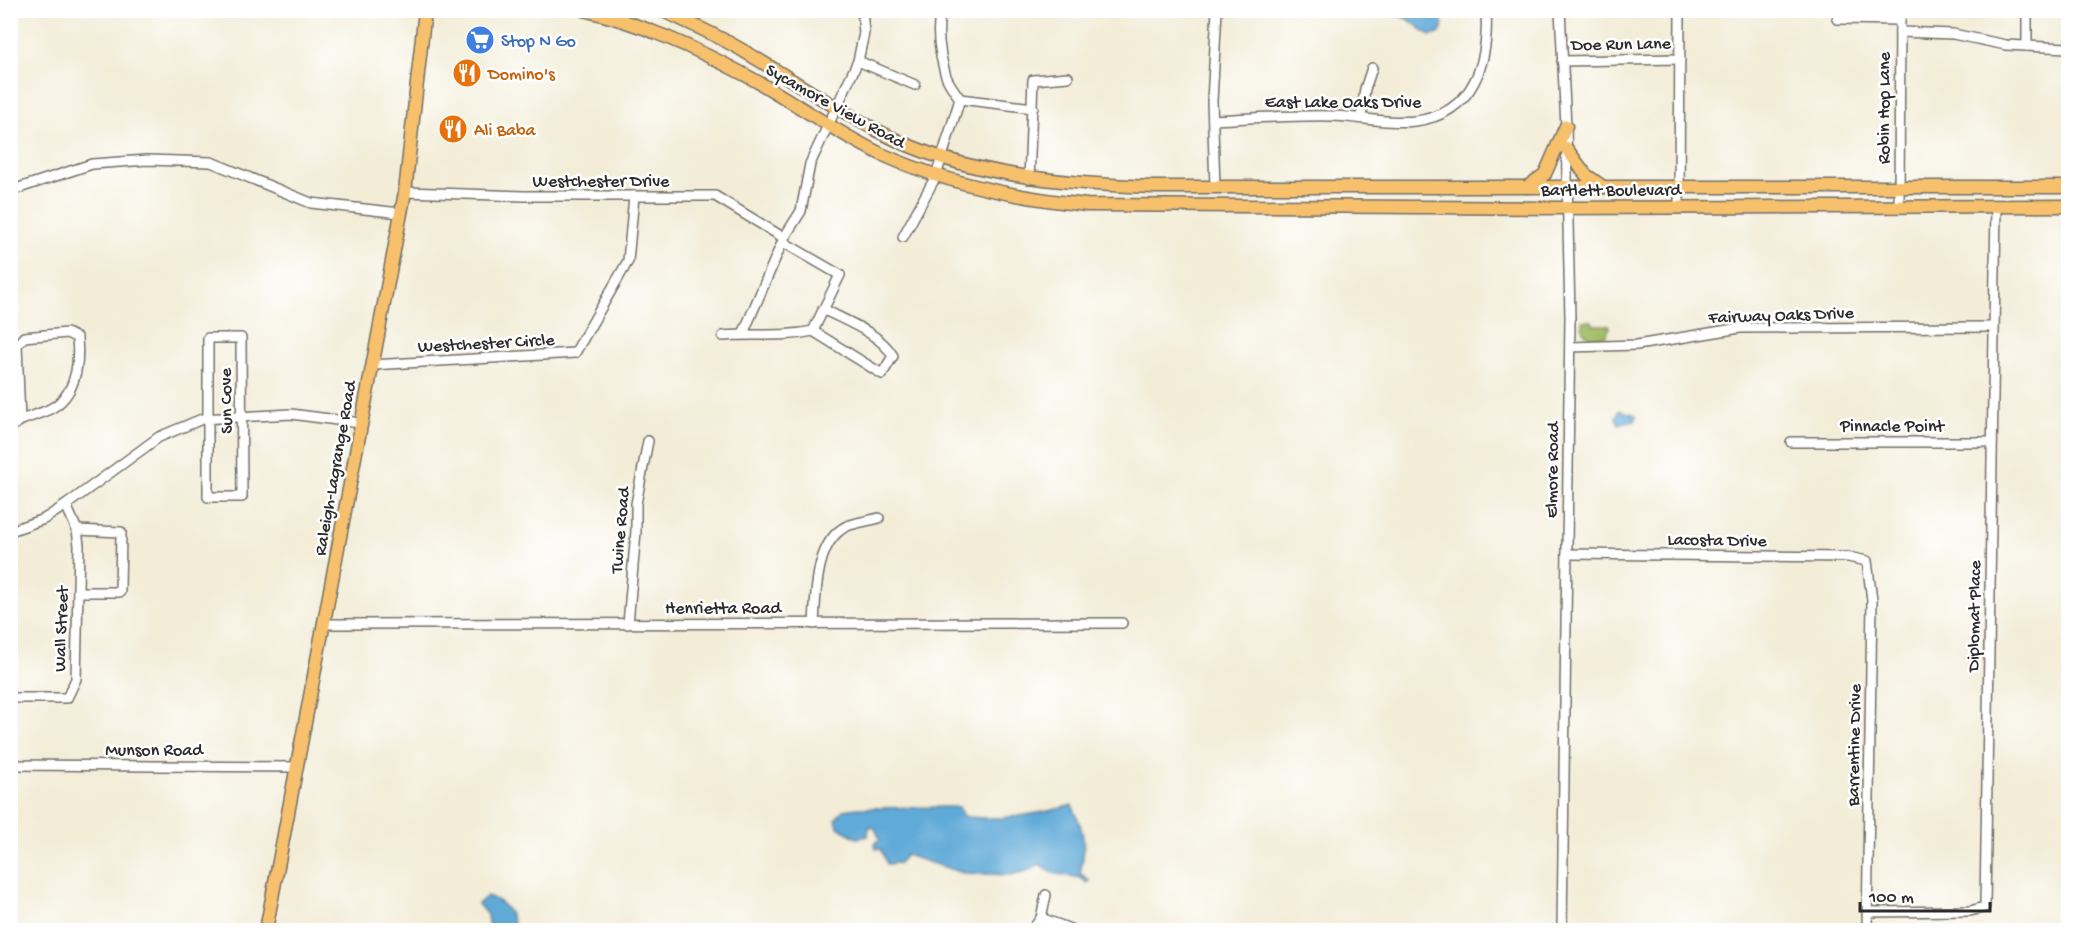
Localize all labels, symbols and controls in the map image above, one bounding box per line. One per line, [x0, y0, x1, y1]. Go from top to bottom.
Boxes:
supermarket icon: Stop N Go [464, 24, 496, 56]
place label: Stop N Go [501, 32, 576, 53]
street label: Doe Run Lane [1570, 34, 1672, 57]
street label: Robin Hop Lane [1875, 51, 1896, 164]
restaurant icon: Domino's [451, 57, 483, 89]
street label: Sycamore View Road [761, 60, 909, 155]
place label: Domino's [487, 65, 556, 86]
street label: East Lake Oaks Drive [1265, 93, 1422, 114]
restaurant icon: Ali Baba [437, 113, 469, 145]
place label: Ali Baba [474, 121, 536, 142]
street label: Westchester Drive [533, 172, 670, 193]
street label: Bartlett Boulevard [1540, 181, 1683, 202]
street label: Fairway Oaks Drive [1707, 303, 1855, 330]
street label: Westchester Circle [417, 330, 556, 359]
street label: Sun Cove [216, 367, 239, 434]
street label: Raleigh-Lagrange Road [311, 378, 362, 557]
street label: Pinnacle Point [1839, 417, 1945, 438]
street label: Elmore Road [1542, 420, 1565, 518]
street label: Twine Road [607, 485, 636, 575]
street label: Lacosta Drive [1667, 530, 1768, 553]
street label: Diplomat Place [1964, 559, 1987, 673]
street label: Wall Street [51, 584, 75, 672]
street label: Henrietta Road [665, 599, 782, 620]
street label: Barrentine Drive [1844, 683, 1867, 807]
street label: Munson Road [105, 741, 204, 762]
scale bar [1860, 875, 1990, 913]
text: 100 m [1868, 888, 1914, 909]

